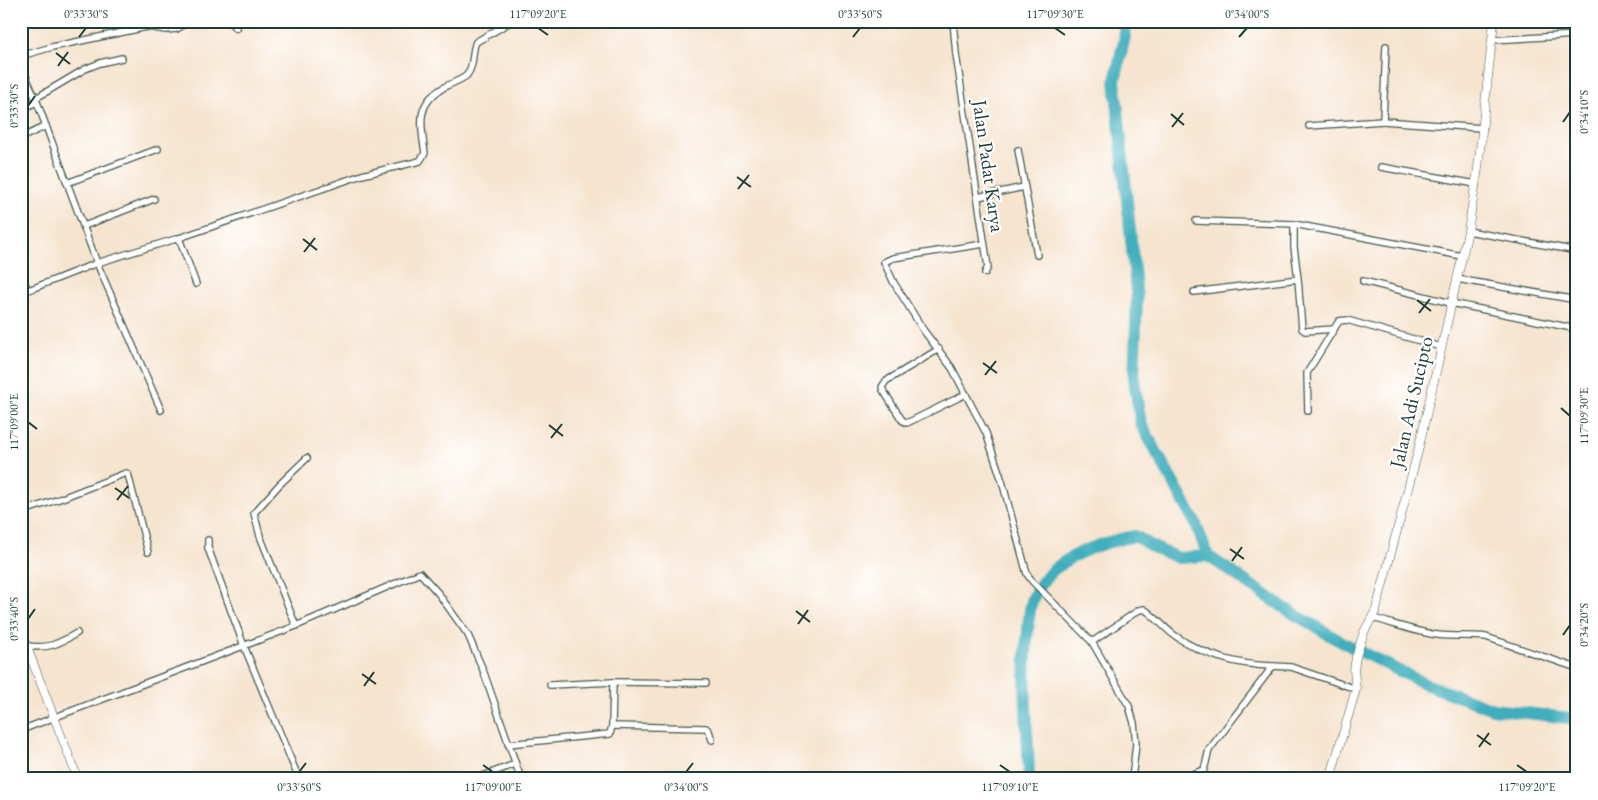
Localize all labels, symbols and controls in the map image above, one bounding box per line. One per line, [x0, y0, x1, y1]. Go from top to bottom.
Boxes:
text: 0°33'30"S [64, 6, 109, 22]
text: 117°09'20"E [510, 6, 567, 22]
text: 0°33'50"S [838, 6, 883, 22]
text: 117°09'30"E [1027, 6, 1084, 22]
text: 0°34'00"S [1225, 6, 1270, 22]
text: 0°33'30"S [6, 83, 22, 128]
text: 0°34'10"S [1576, 89, 1592, 134]
street label: Jalan Padat Karya [967, 96, 1011, 234]
street label: Jalan Adi Sucipto [1383, 333, 1439, 472]
text: 117°09'30"E [1576, 387, 1592, 444]
text: 117°09'00"E [6, 393, 22, 450]
text: 0°33'40"S [6, 596, 22, 641]
text: 0°34'20"S [1576, 602, 1592, 647]
text: 0°33'50"S [277, 779, 322, 795]
text: 117°09'00"E [465, 779, 522, 795]
text: 0°34'00"S [664, 779, 709, 795]
text: 117°09'10"E [982, 779, 1039, 795]
text: 117°09'20"E [1499, 779, 1556, 795]

